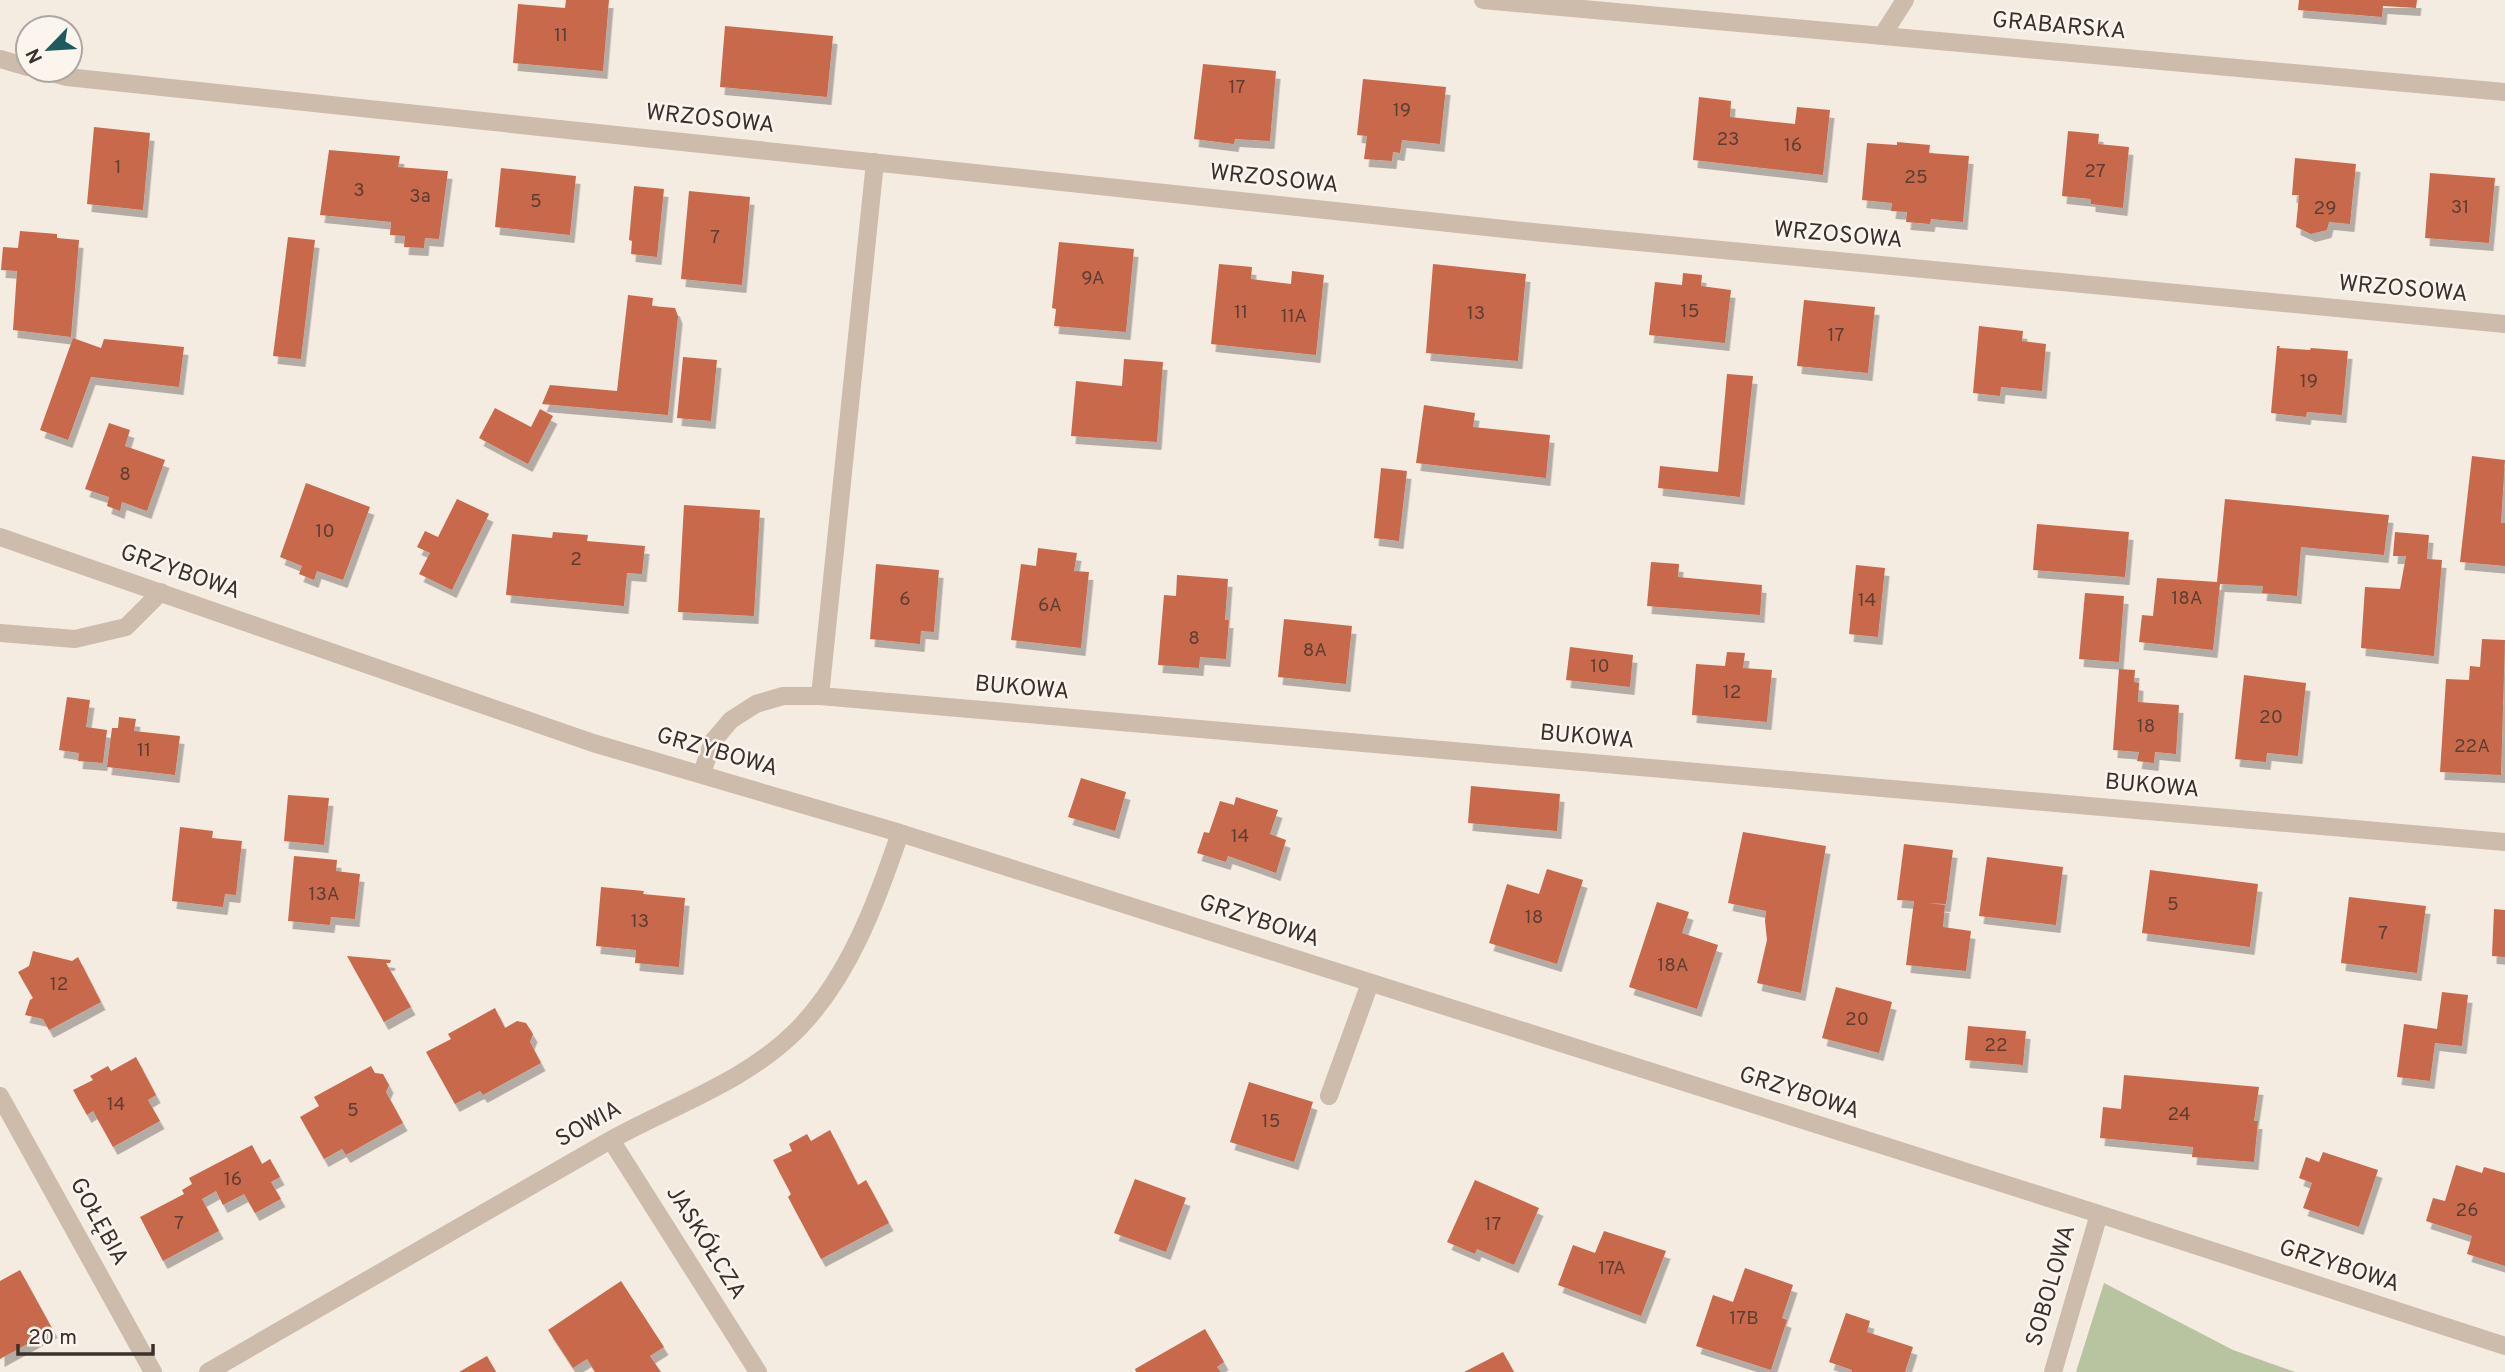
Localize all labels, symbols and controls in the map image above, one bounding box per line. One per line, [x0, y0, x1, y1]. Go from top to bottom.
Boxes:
street label: GRABARSKA [1991, 7, 2127, 47]
north arrow [14, 14, 84, 84]
house number: 11 [554, 24, 568, 48]
text: N [22, 44, 49, 67]
house number: 17 [1229, 76, 1246, 100]
street label: WRZOSOWA [644, 99, 776, 141]
house number: 19 [1393, 99, 1411, 123]
house number: 23 [1716, 128, 1740, 152]
house number: 16 [1784, 134, 1802, 158]
house number: 1 [114, 156, 122, 180]
street label: WRZOSOWA [1208, 159, 1340, 201]
house number: 27 [2084, 160, 2106, 184]
house number: 25 [1904, 166, 1928, 190]
house number: 3 [353, 179, 365, 203]
house number: 3a [409, 185, 431, 209]
house number: 5 [530, 190, 542, 214]
house number: 31 [2451, 196, 2469, 220]
house number: 29 [2314, 197, 2336, 221]
street label: WRZOSOWA [1772, 216, 1904, 256]
house number: 7 [710, 226, 720, 250]
house number: 9A [1081, 267, 1105, 291]
street label: WRZOSOWA [2337, 270, 2469, 310]
house number: 15 [1681, 300, 1699, 324]
house number: 11 [1234, 301, 1248, 325]
house number: 13 [1467, 302, 1485, 326]
house number: 11A [1281, 305, 1307, 329]
house number: 17 [1828, 324, 1845, 348]
house number: 19 [2300, 370, 2318, 394]
house number: 8 [119, 463, 131, 487]
house number: 10 [315, 520, 335, 544]
street label: GRZYBOWA [116, 539, 244, 607]
house number: 2 [570, 548, 582, 572]
house number: 18A [2171, 587, 2203, 611]
house number: 6 [899, 588, 911, 612]
house number: 14 [1858, 589, 1876, 613]
house number: 6A [1038, 594, 1062, 618]
house number: 8 [1188, 627, 1200, 651]
house number: 8A [1303, 639, 1327, 663]
house number: 10 [1590, 655, 1610, 679]
street label: BUKOWA [973, 670, 1071, 708]
house number: 12 [1723, 681, 1741, 705]
house number: 20 [2259, 706, 2283, 730]
house number: 18 [2137, 715, 2155, 739]
street label: BUKOWA [1538, 719, 1636, 757]
street label: GRZYBOWA [653, 722, 781, 784]
house number: 22A [2454, 735, 2490, 759]
house number: 11 [137, 739, 151, 763]
street label: BUKOWA [2103, 768, 2201, 806]
house number: 14 [1231, 825, 1249, 849]
house number: 13A [308, 883, 340, 907]
street label: GRZYBOWA [1195, 889, 1323, 955]
house number: 5 [2167, 893, 2179, 917]
house number: 18 [1525, 906, 1543, 930]
house number: 13 [631, 910, 649, 934]
house number: 7 [2378, 922, 2388, 946]
house number: 18A [1657, 954, 1689, 978]
house number: 12 [50, 973, 68, 997]
house number: 20 [1845, 1008, 1869, 1032]
house number: 22 [1984, 1034, 2008, 1058]
street label: GRZYBOWA [1735, 1061, 1863, 1127]
house number: 14 [107, 1093, 125, 1117]
street label: SOWIA [551, 1095, 627, 1155]
house number: 5 [347, 1099, 359, 1123]
house number: 24 [2167, 1103, 2191, 1127]
house number: 15 [1262, 1110, 1280, 1134]
house number: 16 [224, 1168, 242, 1192]
street label: GOŁĘBIA [62, 1173, 134, 1271]
street label: JASKÓŁCZA [658, 1179, 753, 1305]
house number: 26 [2456, 1199, 2478, 1223]
house number: 7 [174, 1212, 184, 1236]
house number: 17 [1485, 1213, 1502, 1237]
street label: SOBOLOWA [2021, 1222, 2083, 1350]
street label: GRZYBOWA [2275, 1234, 2403, 1300]
house number: 17A [1598, 1257, 1626, 1281]
house number: 17B [1729, 1307, 1759, 1331]
scale bar [18, 1312, 152, 1356]
text: 20 m [28, 1325, 77, 1352]

